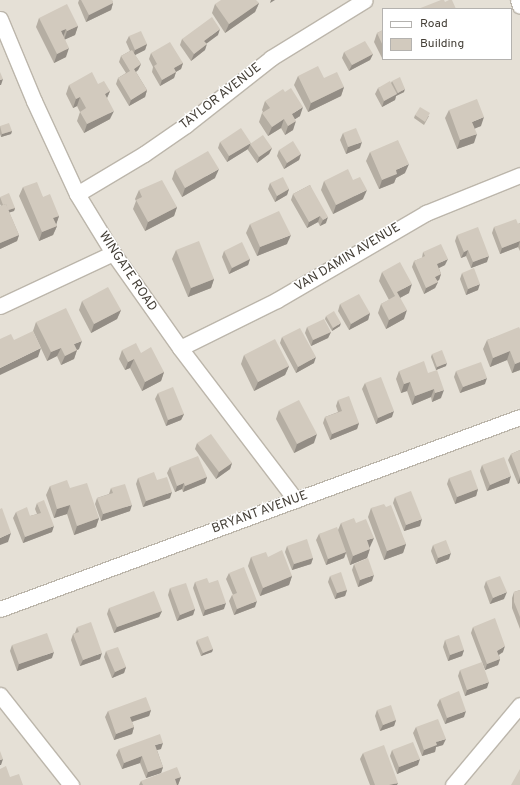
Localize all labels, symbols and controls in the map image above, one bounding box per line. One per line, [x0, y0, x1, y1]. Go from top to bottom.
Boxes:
legend [382, 8, 512, 60]
text: Road [420, 16, 448, 32]
text: Building [420, 36, 464, 52]
street label: TAYLOR AVENUE [177, 60, 265, 134]
street label: VAN DAMIN AVENUE [292, 220, 404, 296]
street label: WINGATE ROAD [95, 229, 159, 315]
street label: BRYANT AVENUE [209, 488, 311, 538]

